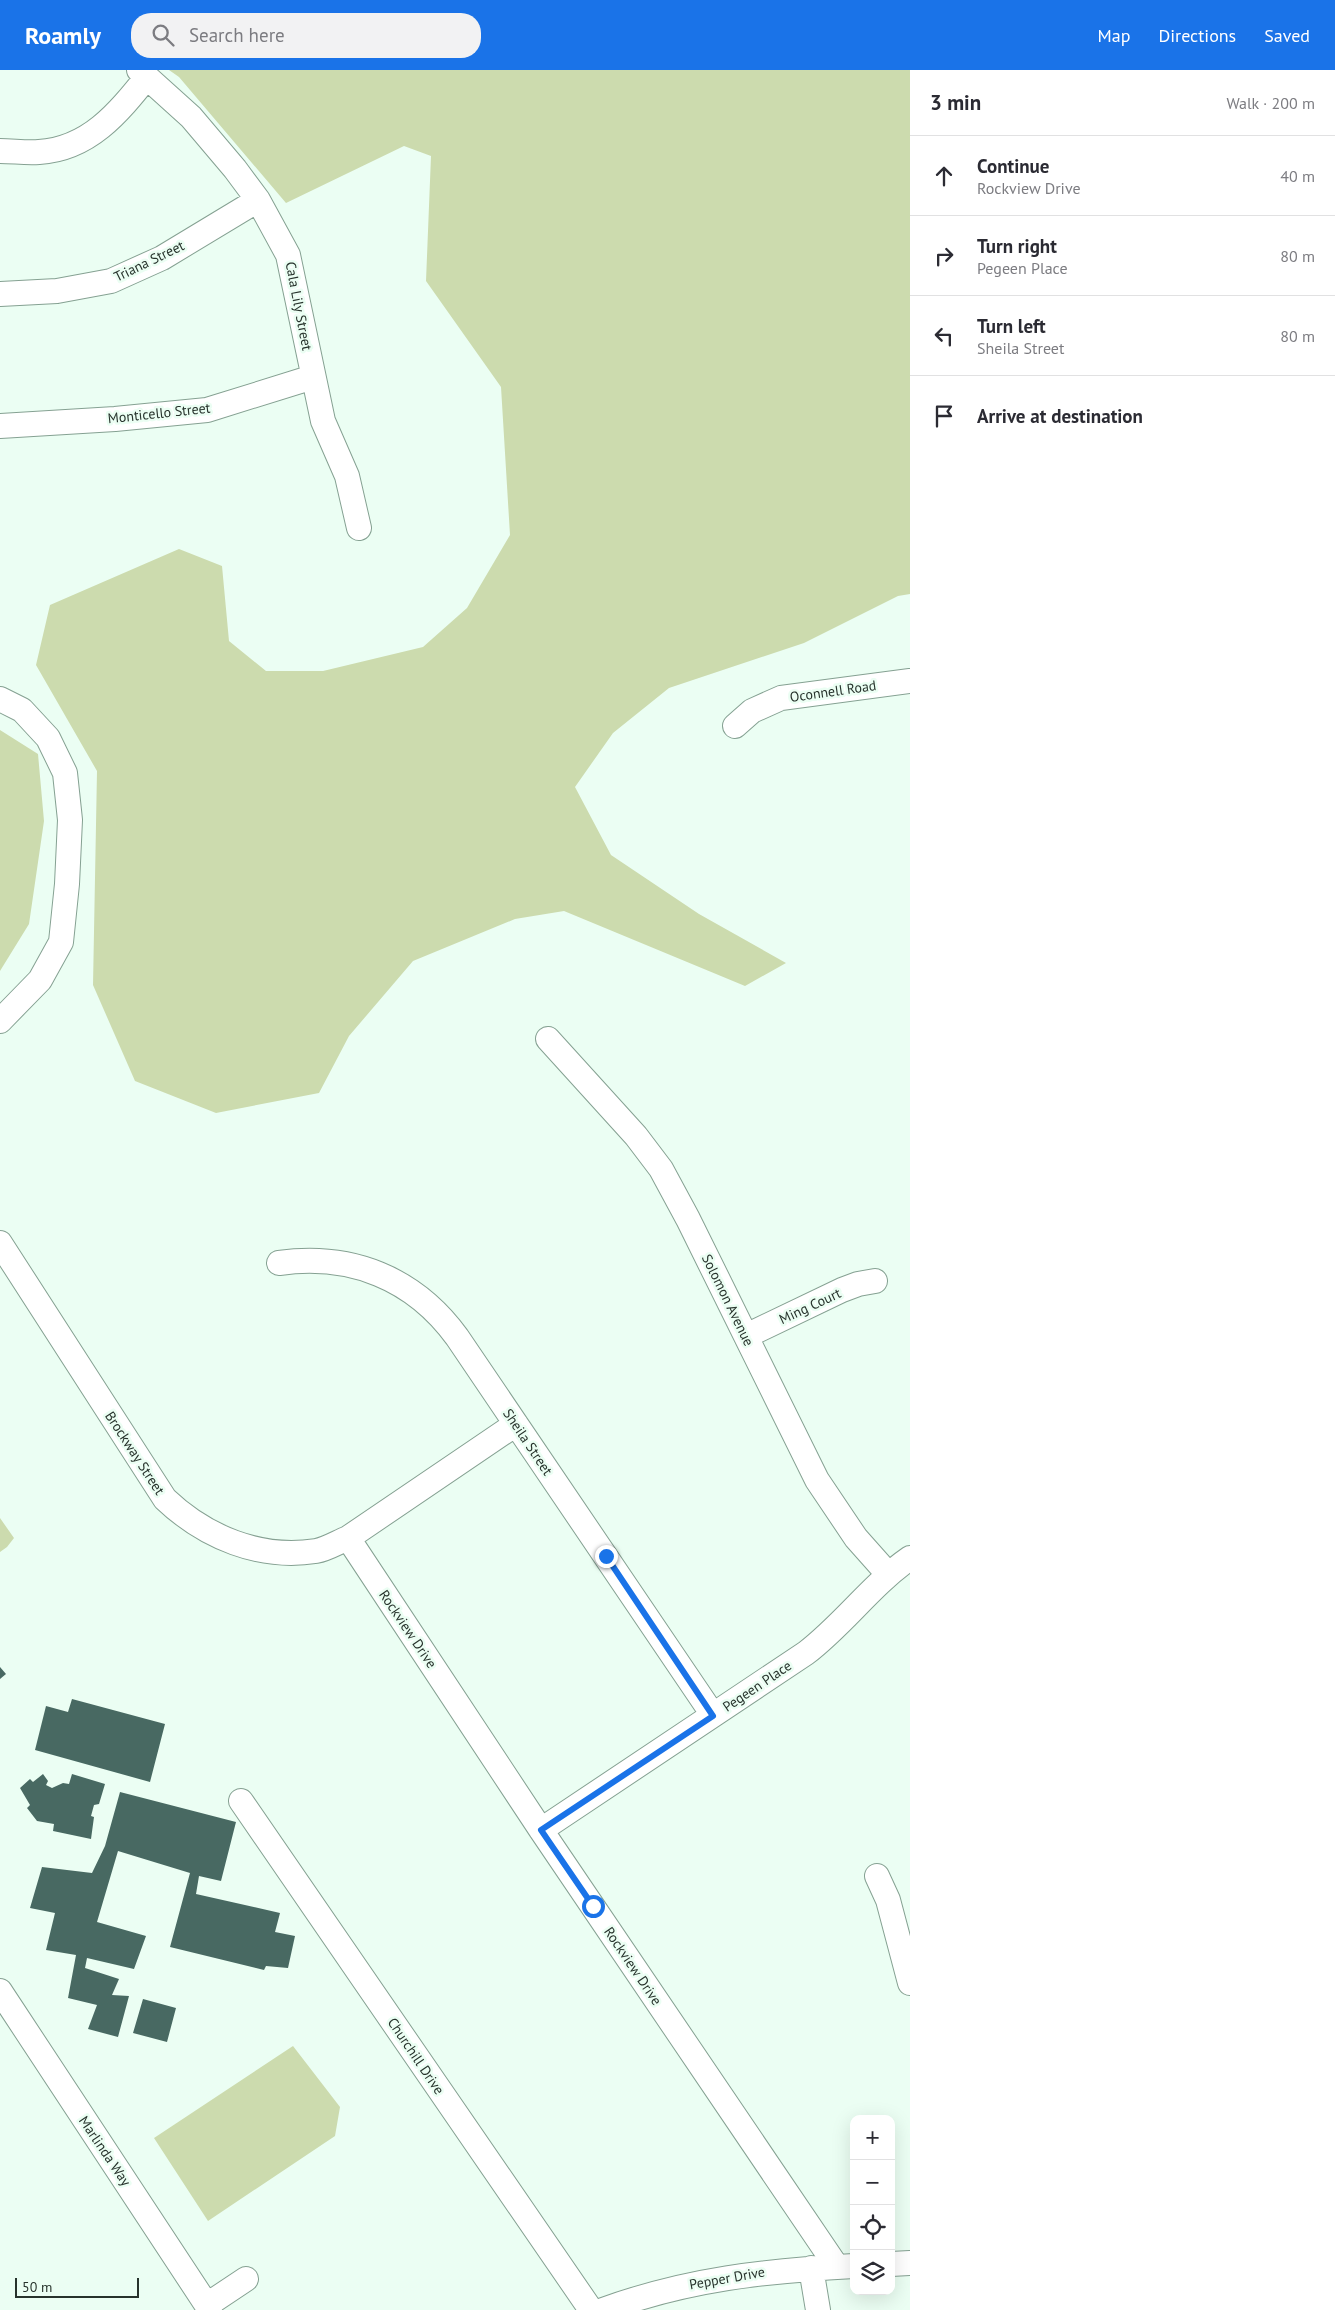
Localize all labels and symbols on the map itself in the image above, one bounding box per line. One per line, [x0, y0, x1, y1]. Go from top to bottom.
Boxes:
street label: Triana Street [111, 236, 187, 286]
street label: Cala Lily Street [282, 260, 316, 352]
street label: Monticello Street [107, 399, 211, 427]
street label: Oconnell Road [789, 676, 877, 706]
street label: Solomon Avenue [698, 1251, 758, 1349]
street label: Ming Court [776, 1284, 844, 1328]
street label: Sheila Street [499, 1405, 557, 1479]
street label: Brockway Street [101, 1408, 169, 1498]
route end [595, 1545, 618, 1568]
street label: Rockview Drive [375, 1586, 441, 1672]
street label: Pegeen Place [719, 1656, 795, 1716]
route start [582, 1895, 605, 1918]
street label: Rockview Drive [600, 1923, 666, 2009]
street label: Churchill Drive [384, 2014, 448, 2098]
street label: Marlinda Way [75, 2113, 135, 2190]
street label: Pepper Drive [688, 2262, 766, 2294]
scale bar [15, 2275, 139, 2298]

